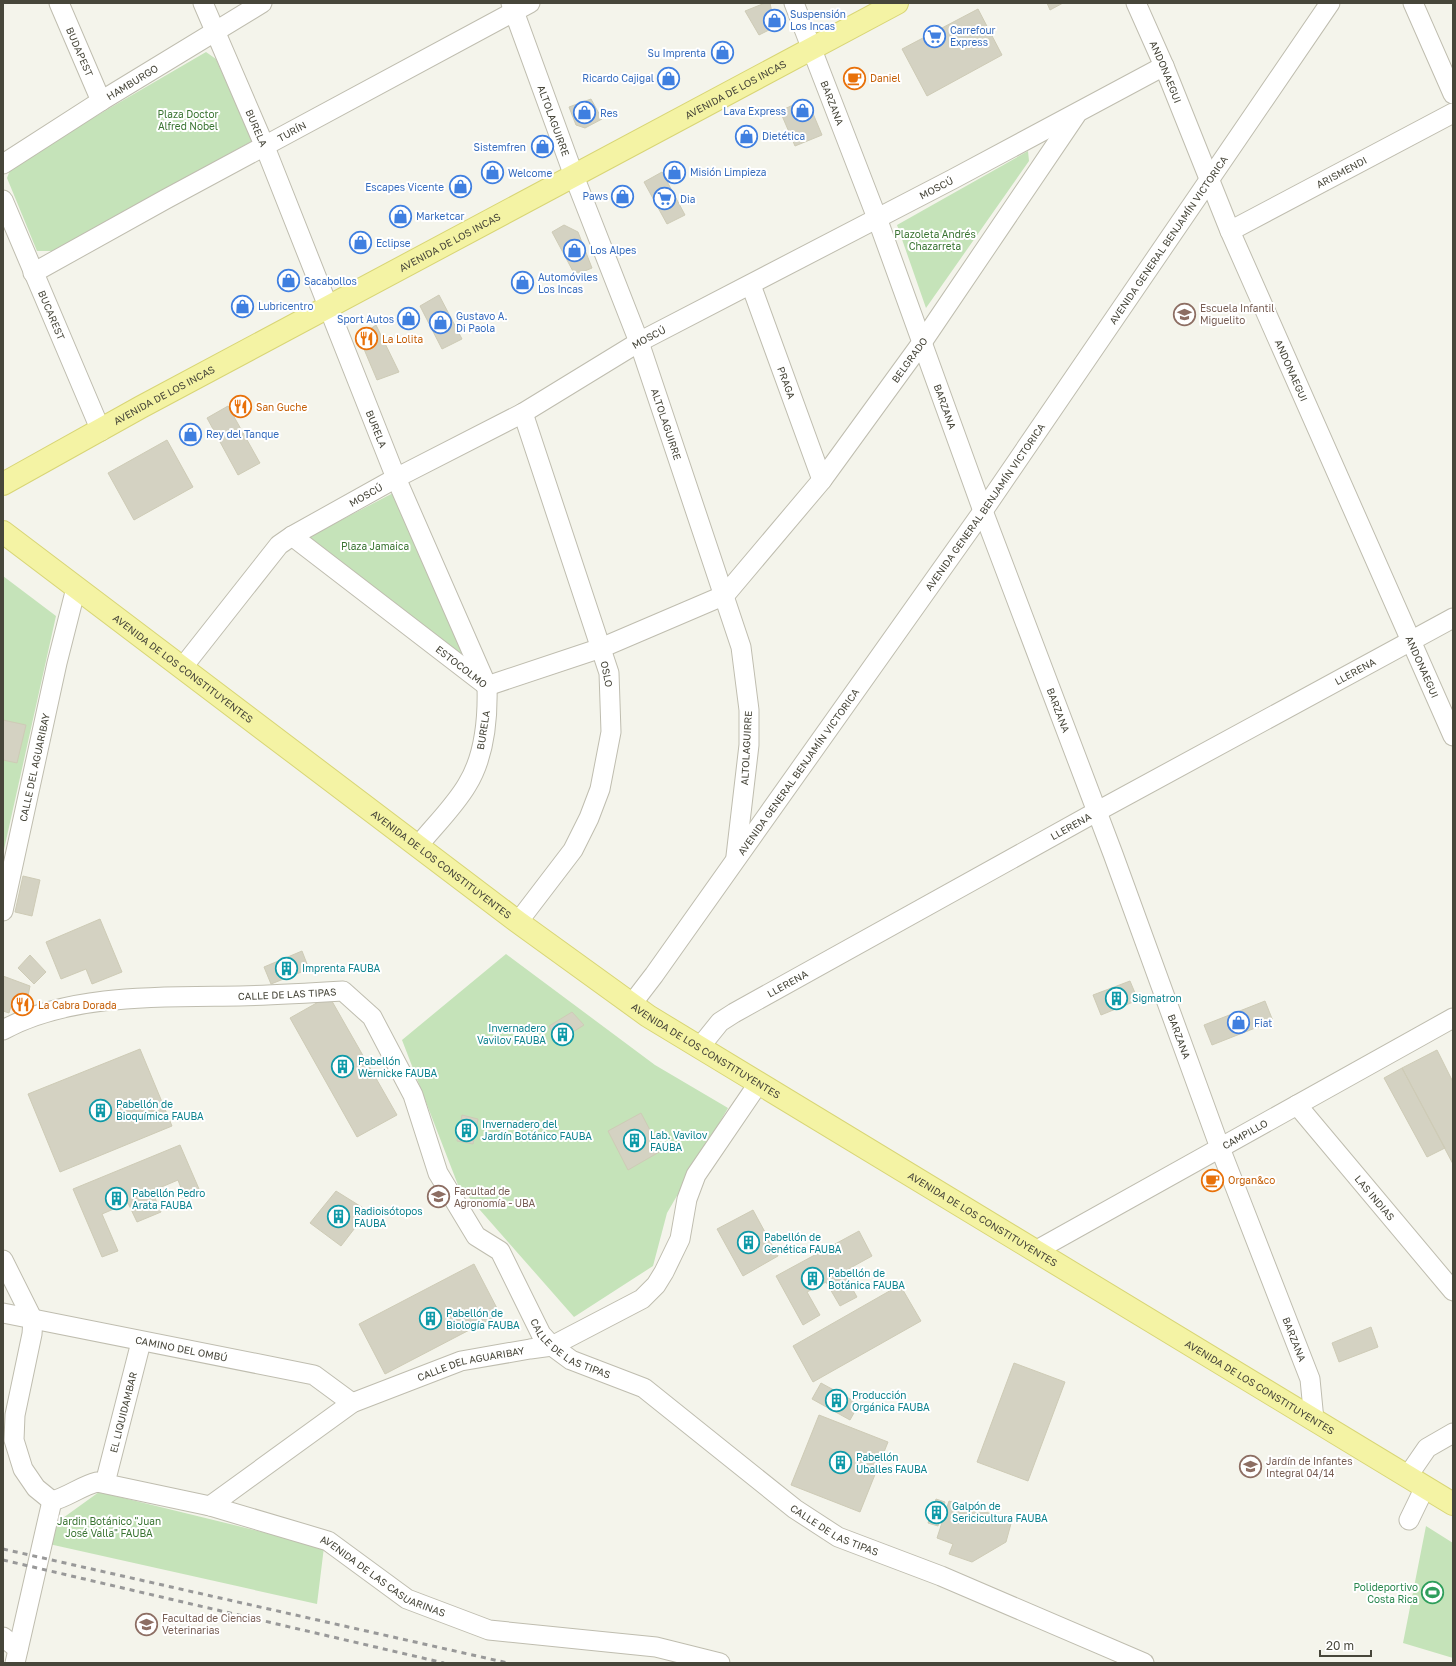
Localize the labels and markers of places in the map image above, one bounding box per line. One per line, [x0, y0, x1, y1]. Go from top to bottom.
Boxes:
shop icon: Suspensión Los Incas [762, 7, 788, 33]
place label: Suspensión Los Incas [790, 8, 846, 32]
supermarket icon: Carrefour Express [922, 23, 948, 49]
place label: Carrefour Express [950, 24, 995, 48]
shop icon: Su Imprenta [709, 40, 735, 66]
place label: Su Imprenta [648, 47, 706, 59]
shop icon: Ricardo Cajigal [656, 65, 682, 91]
cafe icon: Daniel [841, 65, 867, 91]
place label: Ricardo Cajigal [582, 72, 654, 84]
place label: Daniel [870, 72, 900, 84]
shop icon: Lava Express [789, 98, 815, 124]
shop icon: Res [572, 100, 598, 126]
place label: Lava Express [723, 105, 786, 117]
place label: Res [600, 107, 618, 119]
shop icon: Dietética [734, 123, 760, 149]
place label: Dietética [762, 130, 805, 142]
shop icon: Sistemfren [529, 134, 555, 160]
place label: Sistemfren [474, 141, 526, 153]
shop icon: Misión Limpieza [661, 159, 687, 185]
shop icon: Welcome [480, 160, 506, 186]
place label: Misión Limpieza [690, 166, 767, 178]
place label: Welcome [508, 167, 552, 179]
shop icon: Escapes Vicente [447, 174, 473, 200]
place label: Escapes Vicente [365, 181, 444, 193]
shop icon: Paws [610, 183, 636, 209]
supermarket icon: Dia [652, 186, 678, 212]
place label: Paws [583, 190, 608, 202]
place label: Dia [680, 193, 695, 205]
shop icon: Marketcar [387, 203, 413, 229]
place label: Marketcar [416, 210, 464, 222]
shop icon: Eclipse [348, 230, 374, 256]
place label: Eclipse [376, 237, 411, 249]
shop icon: Los Alpes [561, 237, 587, 263]
place label: Los Alpes [590, 244, 636, 256]
shop icon: Sacabollos [275, 268, 301, 294]
shop icon: Automóviles Los Incas [509, 270, 535, 296]
place label: Automóviles Los Incas [538, 271, 598, 295]
place label: Sacabollos [304, 275, 357, 287]
shop icon: Lubricentro [230, 293, 256, 319]
place label: Lubricentro [258, 300, 313, 312]
school or university icon: Escuela Infantil Miguelito [1172, 301, 1198, 327]
place label: Escuela Infantil Miguelito [1200, 302, 1274, 326]
shop icon: Sport Autos [396, 306, 422, 332]
shop icon: Gustavo A. Di Paola [428, 309, 454, 335]
place label: Gustavo A. Di Paola [456, 310, 508, 334]
place label: Sport Autos [337, 313, 394, 325]
restaurant icon: La Lolita [354, 326, 380, 352]
place label: La Lolita [382, 333, 423, 345]
restaurant icon: San Guche [227, 394, 253, 420]
place label: San Guche [256, 401, 307, 413]
shop icon: Rey del Tanque [178, 421, 204, 447]
place label: Rey del Tanque [206, 428, 279, 440]
building icon: Imprenta FAUBA [274, 955, 300, 981]
place label: Imprenta FAUBA [302, 962, 380, 974]
building icon: Sigmatron [1103, 985, 1129, 1011]
restaurant icon: La Cabra Dorada [9, 992, 35, 1018]
place label: Sigmatron [1132, 992, 1182, 1004]
place label: La Cabra Dorada [38, 999, 117, 1011]
shop icon: Fiat [1226, 1010, 1252, 1036]
place label: Fiat [1254, 1017, 1272, 1029]
building icon: Invernadero Vavilov FAUBA [549, 1021, 575, 1047]
place label: Invernadero Vavilov FAUBA [477, 1022, 546, 1046]
building icon: Pabellón Wernicke FAUBA [330, 1054, 356, 1080]
place label: Pabellón Wernicke FAUBA [358, 1055, 437, 1079]
building icon: Pabellón de Bioquímica FAUBA [87, 1097, 113, 1123]
place label: Pabellón de Bioquímica FAUBA [116, 1098, 204, 1122]
building icon: Invernadero del Jardín Botánico FAUBA [454, 1117, 480, 1143]
place label: Invernadero del Jardín Botánico FAUBA [482, 1118, 592, 1142]
building icon: Lab. Vavilov FAUBA [621, 1128, 647, 1154]
place label: Lab. Vavilov FAUBA [650, 1129, 708, 1153]
cafe icon: Organ&co [1199, 1167, 1225, 1193]
place label: Organ&co [1228, 1174, 1275, 1186]
school or university icon: Facultad de Agronomía - UBA [426, 1184, 452, 1210]
place label: Facultad de Agronomía - UBA [454, 1185, 535, 1209]
building icon: Pabellón Pedro Arata FAUBA [104, 1186, 130, 1212]
place label: Pabellón Pedro Arata FAUBA [132, 1187, 205, 1211]
building icon: Radioisótopos FAUBA [326, 1204, 352, 1230]
place label: Radioisótopos FAUBA [354, 1205, 423, 1229]
building icon: Pabellón de Genética FAUBA [735, 1230, 761, 1256]
place label: Pabellón de Genética FAUBA [764, 1231, 842, 1255]
building icon: Pabellón de Botánica FAUBA [799, 1266, 825, 1292]
place label: Pabellón de Botánica FAUBA [828, 1267, 905, 1291]
building icon: Pabellón de Biología FAUBA [417, 1306, 443, 1332]
place label: Pabellón de Biología FAUBA [446, 1307, 520, 1331]
building icon: Producción Orgánica FAUBA [823, 1388, 849, 1414]
place label: Producción Orgánica FAUBA [852, 1389, 930, 1413]
building icon: Pabellón Uballes FAUBA [827, 1450, 853, 1476]
place label: Pabellón Uballes FAUBA [856, 1451, 928, 1475]
school or university icon: Jardín de Infantes Integral 04/14 [1237, 1454, 1263, 1480]
place label: Jardín de Infantes Integral 04/14 [1266, 1455, 1352, 1479]
building icon: Galpón de Sericicultura FAUBA [924, 1499, 950, 1525]
place label: Galpón de Sericicultura FAUBA [952, 1500, 1048, 1524]
sports icon: Polideportivo Costa Rica [1420, 1580, 1446, 1606]
place label: Polideportivo Costa Rica [1353, 1581, 1418, 1605]
school or university icon: Facultad de Ciencias Veterinarias [133, 1611, 159, 1637]
place label: Facultad de Ciencias Veterinarias [162, 1612, 261, 1636]

